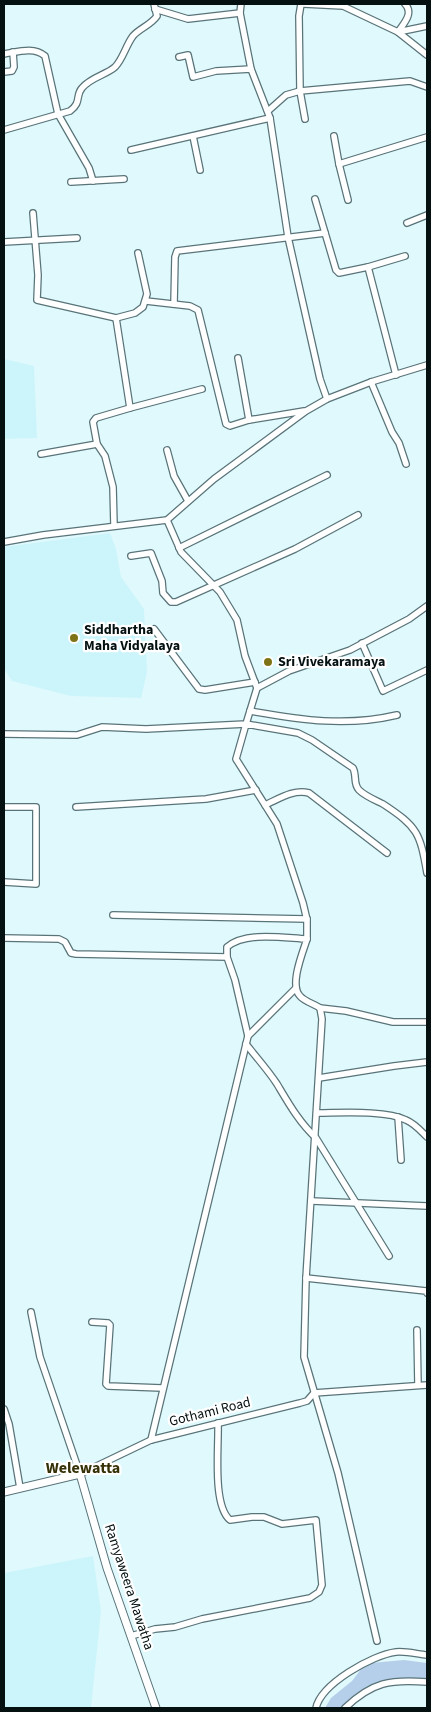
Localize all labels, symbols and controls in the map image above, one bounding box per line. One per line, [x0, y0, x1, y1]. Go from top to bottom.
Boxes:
place label: Siddhartha Maha Vidyalaya [84, 620, 180, 656]
marker: Siddhartha Maha Vidyalaya [68, 632, 80, 644]
place label: Sri Vivekaramaya [278, 652, 385, 672]
marker: Sri Vivekaramaya [262, 656, 274, 668]
street label: Gothami Road [167, 1392, 253, 1432]
district label: Welewatta [46, 1457, 120, 1479]
street label: Ramyaweera Mawatha [99, 1521, 159, 1653]

